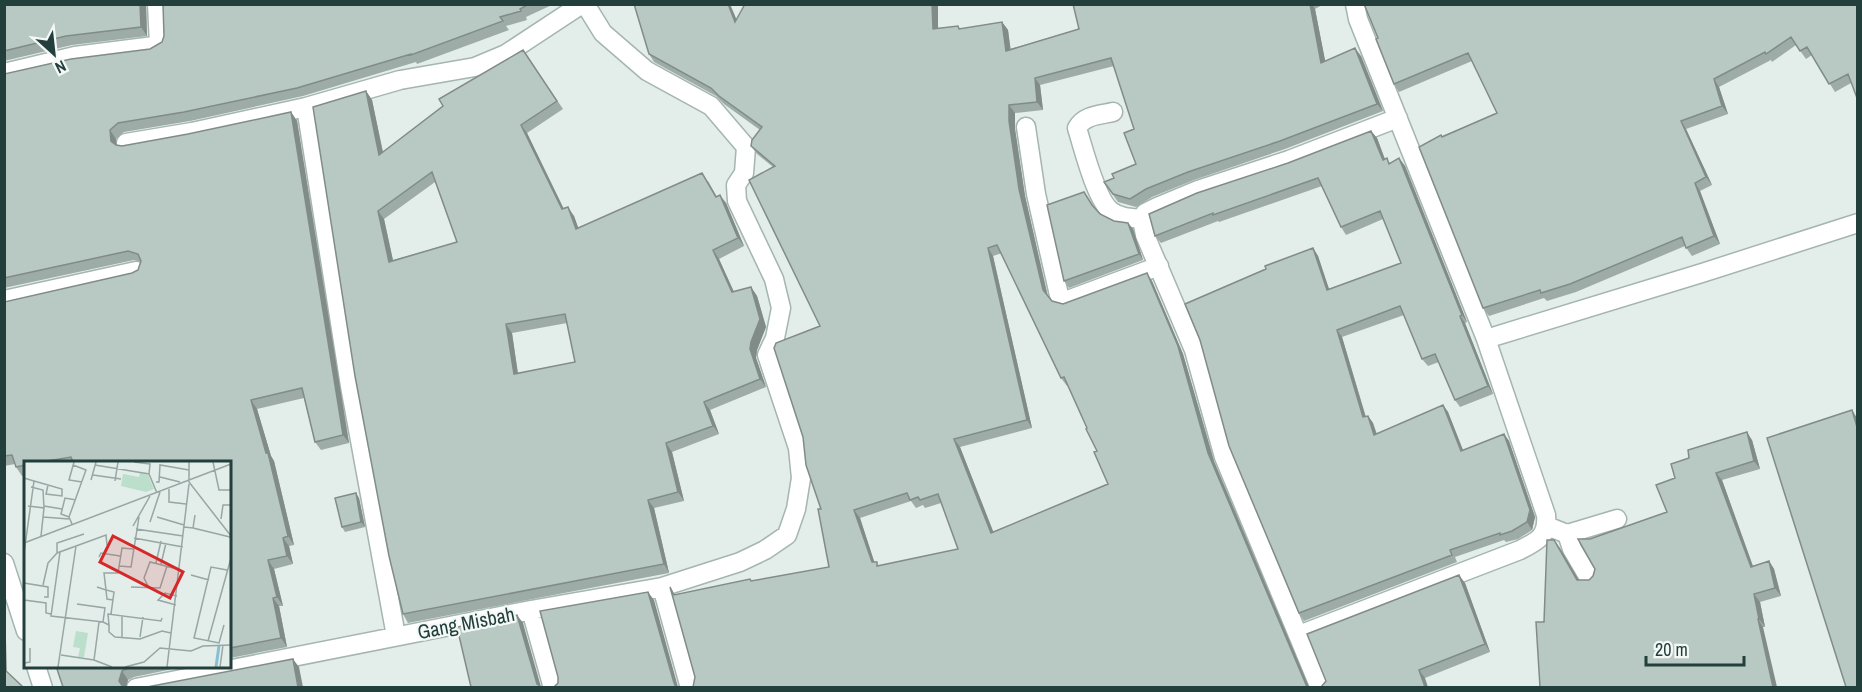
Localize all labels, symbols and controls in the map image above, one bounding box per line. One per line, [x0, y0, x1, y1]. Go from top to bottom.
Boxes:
north arrow [24, 24, 84, 84]
text: N [52, 55, 70, 79]
inset map [24, 461, 231, 668]
street label: Gang Misbah [415, 600, 517, 645]
scale bar [1646, 629, 1744, 667]
text: 20 m [1655, 637, 1688, 662]

